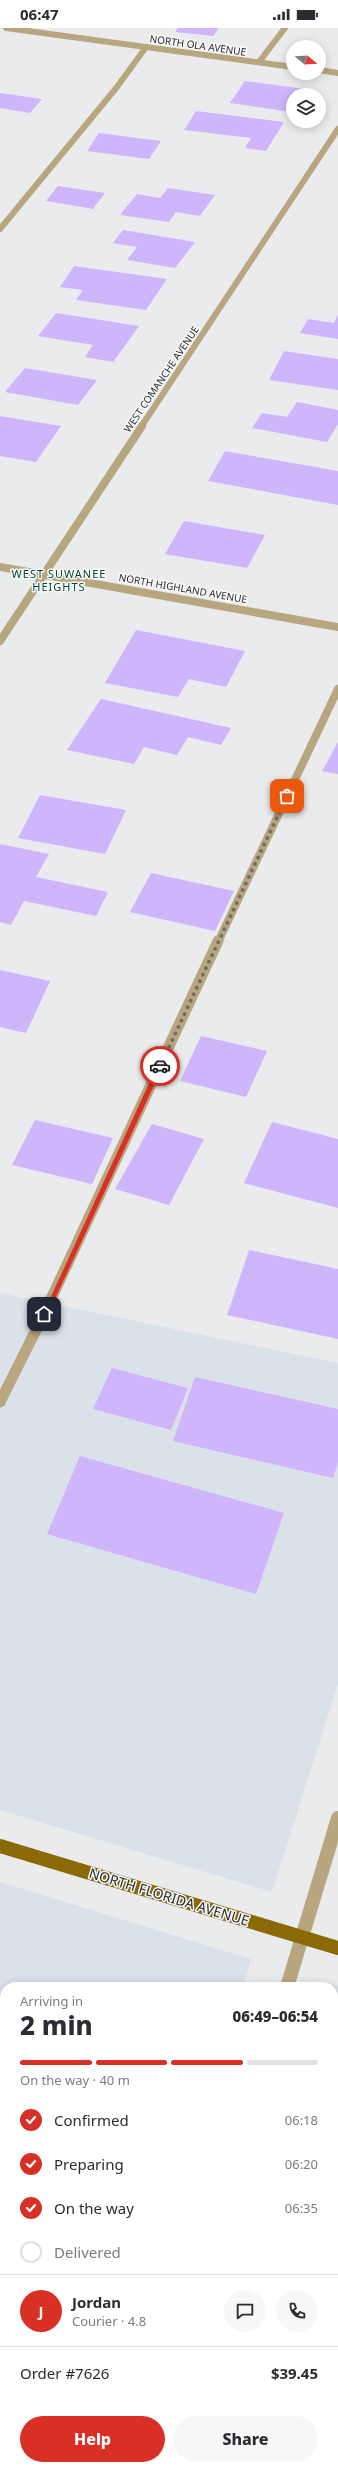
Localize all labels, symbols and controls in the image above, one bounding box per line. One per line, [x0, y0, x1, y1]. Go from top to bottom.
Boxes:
text: 06:47 [20, 4, 59, 24]
street label: NORTH OLA AVENUE [149, 31, 247, 59]
north arrow [286, 40, 326, 80]
map controls [286, 40, 326, 128]
button: layers [286, 88, 326, 128]
street label: WEST COMANCHE AVENUE [120, 323, 202, 435]
district label: WEST SUWANEE HEIGHTS [12, 566, 106, 594]
street label: NORTH HIGHLAND AVENUE [118, 570, 248, 606]
pin [270, 779, 304, 813]
icon: bag [276, 785, 298, 807]
courier [140, 1046, 180, 1086]
icon: car [149, 1055, 171, 1077]
pin [27, 1297, 61, 1331]
icon: home [33, 1303, 55, 1325]
street label: NORTH FLORIDA AVENUE [87, 1863, 252, 1930]
text: Arriving in [20, 1992, 83, 2010]
text: 06:49–06:54 [233, 2006, 318, 2026]
text: 2 min [20, 2007, 93, 2043]
text: On the way · 40 m [20, 2071, 130, 2089]
icon: check [20, 2109, 42, 2131]
text: Confirmed [54, 2110, 129, 2130]
text: 06:18 [285, 2111, 318, 2129]
icon: check [20, 2153, 42, 2175]
text: Preparing [54, 2154, 124, 2174]
text: 06:20 [285, 2155, 318, 2173]
icon: check [20, 2197, 42, 2219]
text: On the way [54, 2198, 134, 2218]
text: 06:35 [285, 2199, 318, 2217]
text: Delivered [54, 2242, 121, 2262]
button: chat [224, 2290, 266, 2332]
button: phone [276, 2290, 318, 2332]
text: Jordan [72, 2292, 121, 2312]
text: J [39, 2301, 43, 2321]
text: Courier · 4.8 [72, 2312, 146, 2330]
text: Order #7626 [20, 2363, 109, 2383]
text: $39.45 [271, 2363, 318, 2383]
button: Help [20, 2416, 165, 2462]
button: Share [173, 2416, 318, 2462]

